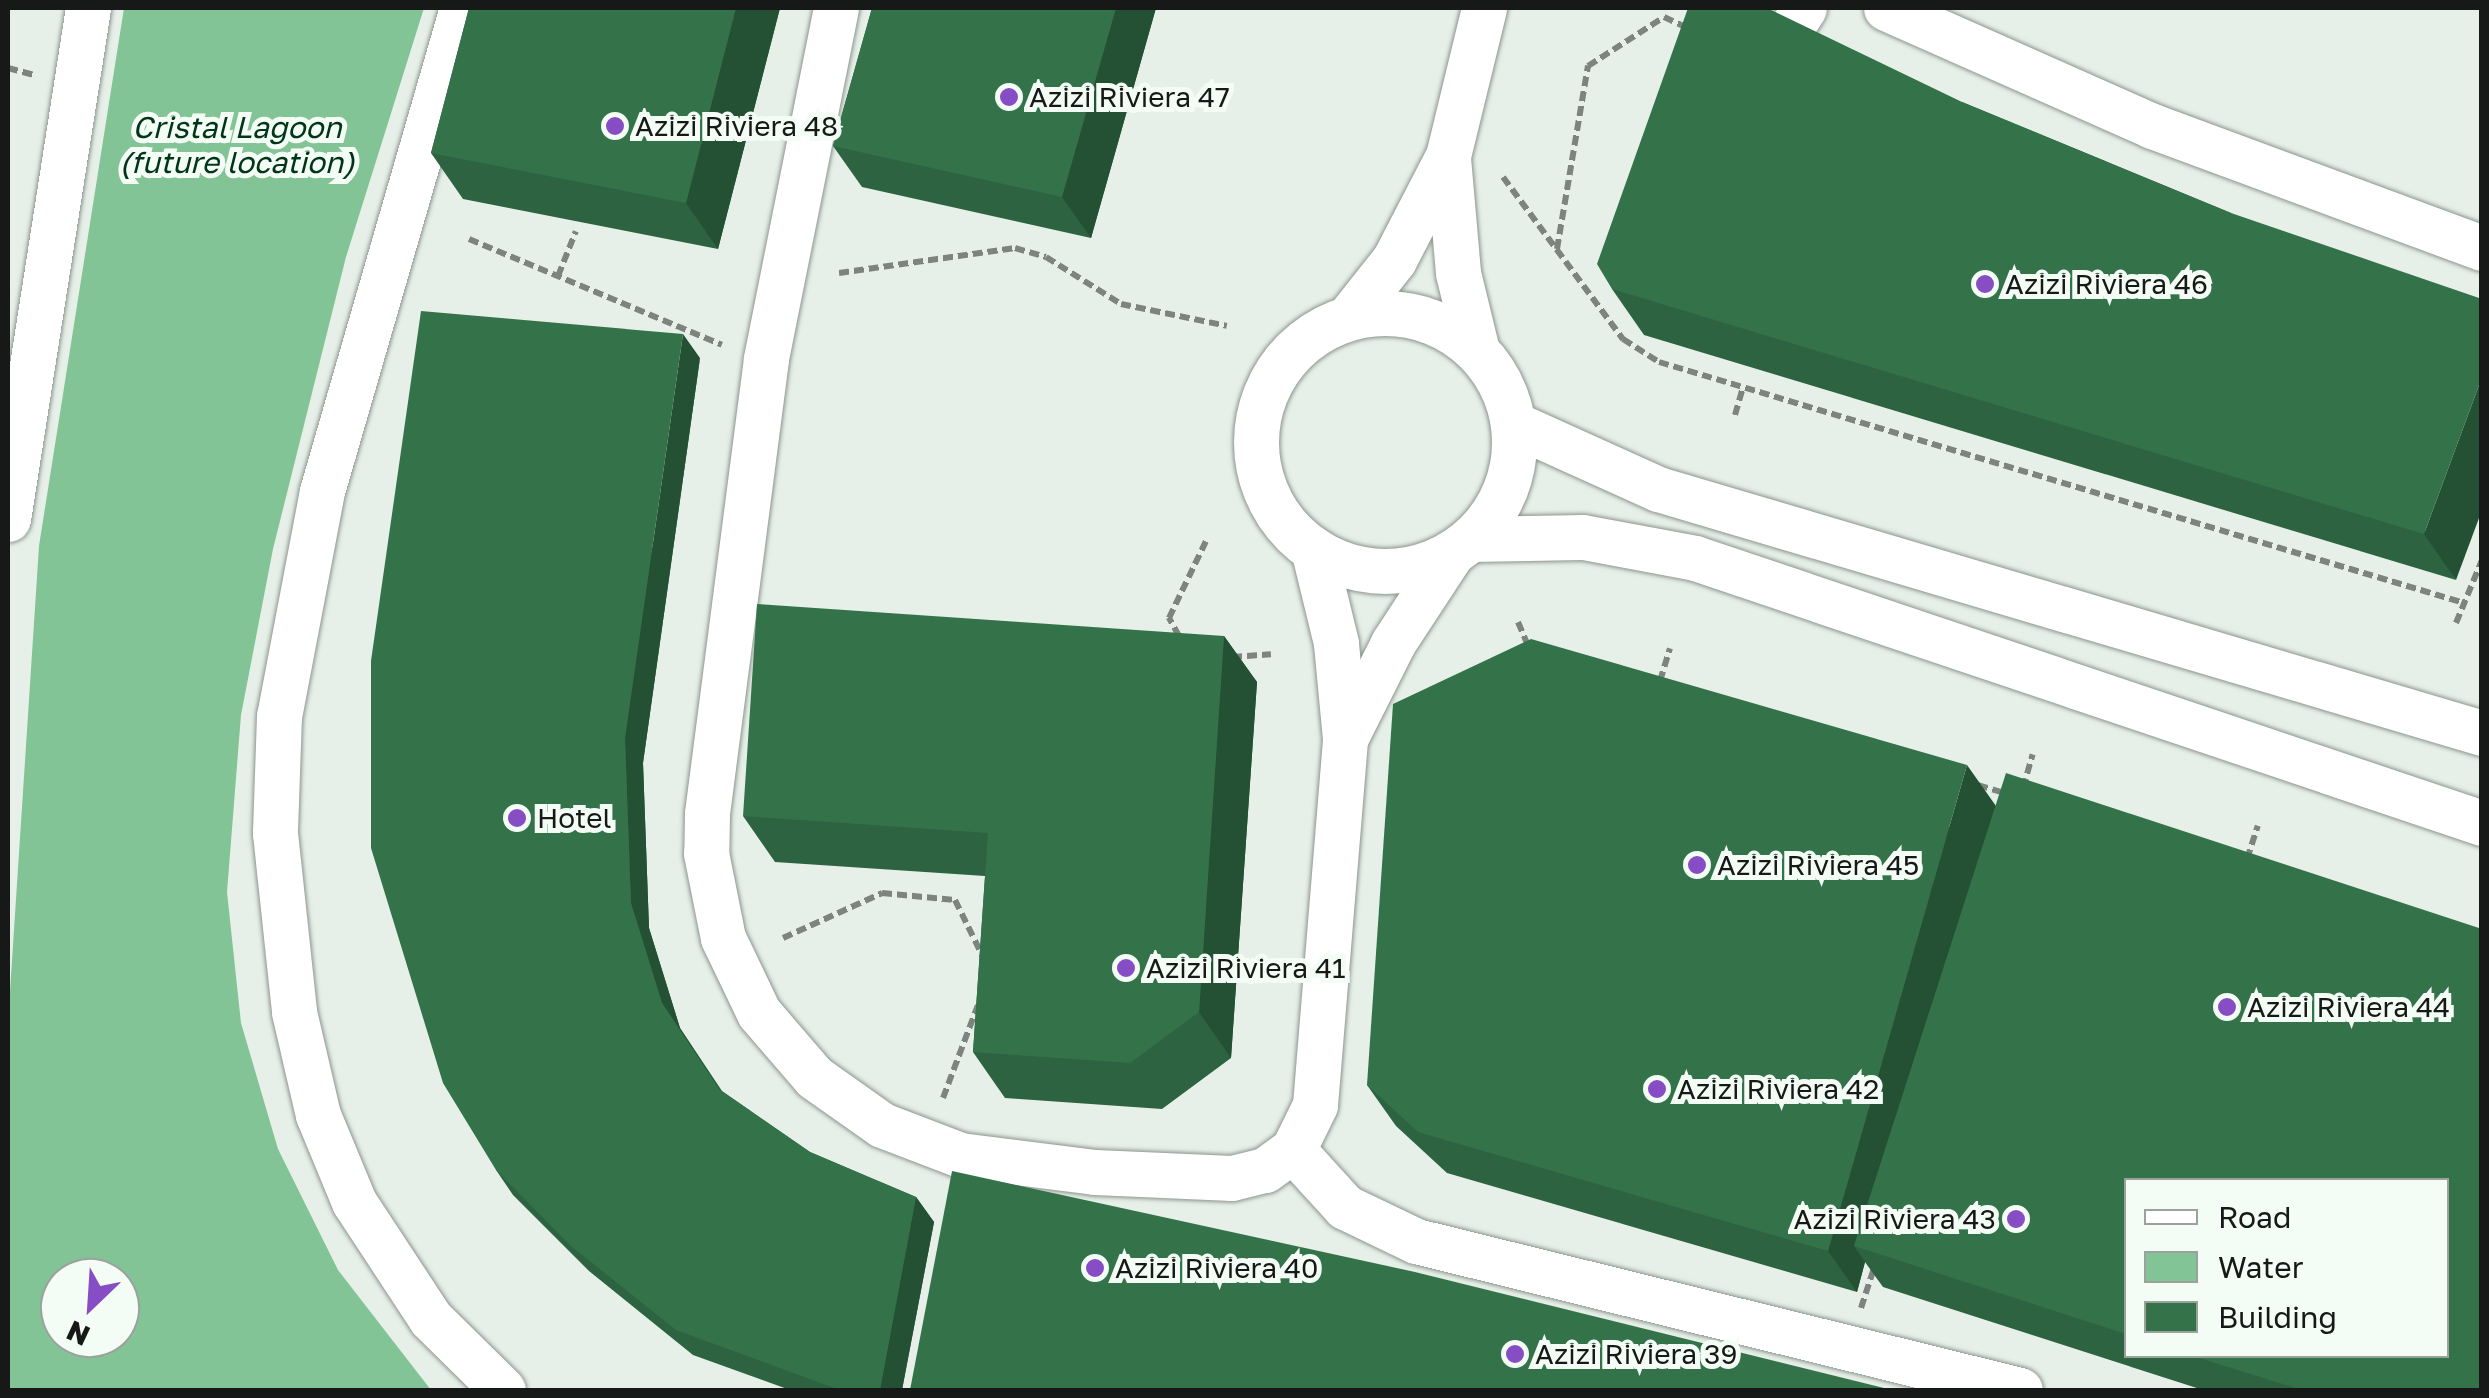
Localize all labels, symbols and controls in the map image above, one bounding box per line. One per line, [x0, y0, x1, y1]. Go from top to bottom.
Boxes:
place label: Azizi Riviera 47 [1029, 80, 1230, 114]
marker: Azizi Riviera 47 [998, 86, 1020, 108]
water label: Cristal Lagoon (future location) [119, 109, 355, 180]
place label: Azizi Riviera 48 [635, 109, 838, 143]
marker: Azizi Riviera 48 [604, 115, 626, 137]
place label: Azizi Riviera 46 [2005, 267, 2208, 301]
marker: Azizi Riviera 46 [1974, 273, 1996, 295]
place label: Hotel [537, 801, 611, 835]
marker: Hotel [506, 807, 528, 829]
place label: Azizi Riviera 45 [1717, 848, 1919, 882]
marker: Azizi Riviera 45 [1686, 854, 1708, 876]
place label: Azizi Riviera 41 [1146, 951, 1346, 985]
marker: Azizi Riviera 41 [1115, 957, 1137, 979]
place label: Azizi Riviera 44 [2247, 990, 2450, 1024]
marker: Azizi Riviera 44 [2216, 996, 2238, 1018]
place label: Azizi Riviera 42 [1677, 1072, 1879, 1106]
marker: Azizi Riviera 42 [1646, 1078, 1668, 1100]
legend [2124, 1178, 2449, 1358]
text: Road [2218, 1199, 2292, 1235]
place label: Azizi Riviera 43 [1794, 1202, 1996, 1236]
marker: Azizi Riviera 43 [2005, 1208, 2027, 1230]
text: Water [2218, 1249, 2303, 1285]
place label: Azizi Riviera 40 [1115, 1251, 1318, 1285]
marker: Azizi Riviera 40 [1084, 1257, 1106, 1279]
north arrow [40, 1258, 140, 1358]
text: Building [2218, 1299, 2337, 1335]
text: N [61, 1314, 95, 1353]
place label: Azizi Riviera 39 [1535, 1337, 1737, 1371]
marker: Azizi Riviera 39 [1504, 1343, 1526, 1365]

